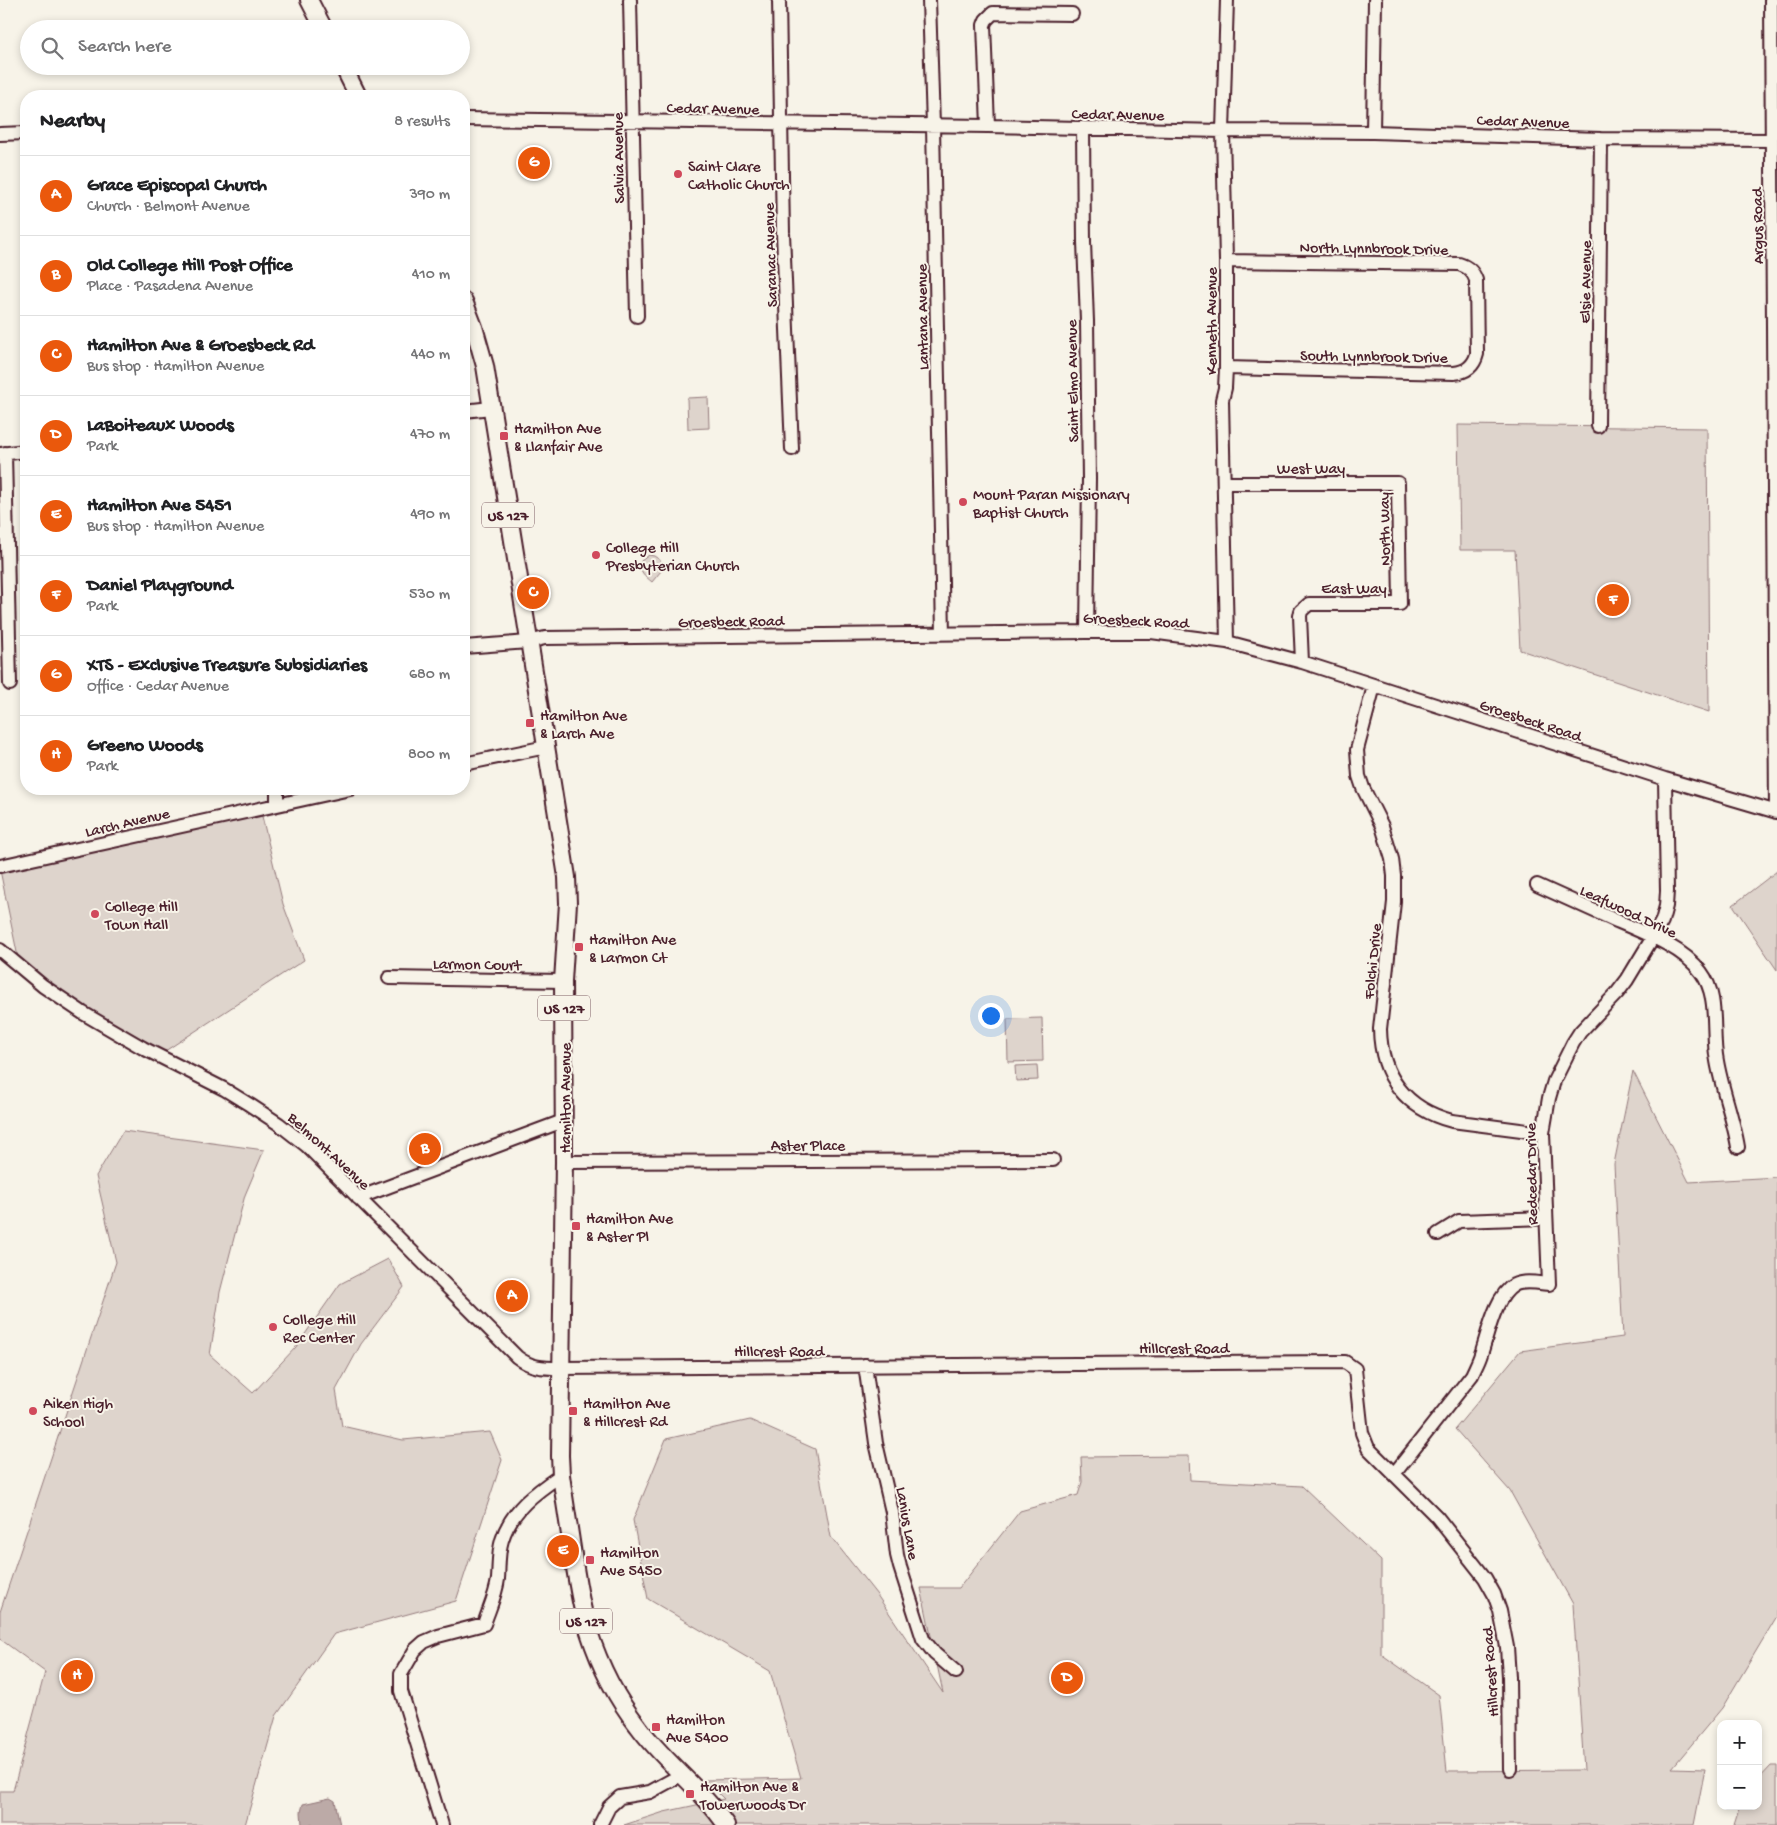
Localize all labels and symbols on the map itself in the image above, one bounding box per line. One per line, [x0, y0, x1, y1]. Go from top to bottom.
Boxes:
street label: Cedar Avenue [666, 100, 760, 121]
street label: Cedar Avenue [1071, 106, 1165, 127]
street label: Salvia Avenue [610, 111, 631, 204]
street label: Cedar Avenue [1476, 112, 1570, 135]
pin: G [518, 144, 550, 182]
place label: Saint Clare Catholic Church [688, 159, 790, 196]
marker: Saint Clare Catholic Church [672, 168, 684, 180]
street label: Argus Road [1749, 186, 1770, 264]
street label: Saranac Avenue [761, 202, 784, 308]
street label: North Lynnbrook Drive [1299, 240, 1449, 261]
street label: Elsie Avenue [1577, 240, 1598, 324]
street label: Lantana Avenue [914, 263, 935, 370]
street label: Kenneth Avenue [1204, 266, 1223, 375]
street label: Saint Elmo Avenue [1064, 319, 1085, 442]
street label: South Lynnbrook Drive [1300, 348, 1449, 369]
place label: Hamilton Ave & Llanfair Ave [514, 421, 603, 458]
marker: Hamilton Ave & Llanfair Ave [498, 430, 510, 442]
street label: West Way [1277, 461, 1345, 480]
place label: Mount Paran Missionary Baptist Church [972, 487, 1130, 524]
street label: North Way [1376, 492, 1397, 566]
marker: Mount Paran Missionary Baptist Church [957, 496, 969, 508]
road number: US 127 [482, 502, 534, 528]
place label: College Hill Presbyterian Church [605, 540, 740, 577]
marker: College Hill Presbyterian Church [590, 549, 602, 561]
pin: C [517, 574, 549, 612]
street label: East Way [1321, 581, 1387, 600]
pin: F [1597, 581, 1629, 619]
street label: Groesbeck Road [1082, 610, 1191, 635]
street label: Groesbeck Road [678, 613, 786, 634]
street label: Groesbeck Road [1476, 697, 1585, 748]
place label: Hamilton Ave & Larch Ave [540, 708, 628, 745]
marker: Hamilton Ave & Larch Ave [524, 717, 536, 729]
street label: Larch Avenue [84, 805, 173, 843]
street label: Leafwood Drive [1576, 882, 1680, 944]
place label: College Hill Town Hall [104, 899, 178, 936]
marker: College Hill Town Hall [89, 908, 101, 920]
street label: Folchi Drive [1361, 922, 1388, 1001]
place label: Hamilton Ave & Larmon Ct [589, 932, 677, 969]
marker: Hamilton Ave & Larmon Ct [573, 941, 585, 953]
street label: Larmon Court [433, 956, 523, 977]
road number: US 127 [538, 996, 590, 1020]
your location [978, 1003, 1004, 1029]
street label: Hamilton Avenue [558, 1042, 577, 1153]
street label: Belmont Avenue [282, 1109, 373, 1196]
street label: Redcedar Drive [1523, 1122, 1544, 1225]
pin: B [409, 1130, 441, 1168]
street label: Aster Place [771, 1138, 846, 1157]
place label: Hamilton Ave & Aster Pl [586, 1211, 674, 1248]
marker: Hamilton Ave & Aster Pl [570, 1220, 582, 1232]
pin: A [496, 1277, 528, 1315]
place label: College Hill Rec Center [283, 1312, 356, 1349]
marker: College Hill Rec Center [267, 1321, 279, 1333]
street label: Hillcrest Road [1139, 1341, 1231, 1360]
street label: Hillcrest Road [734, 1344, 826, 1363]
place label: Aiken High School [43, 1396, 113, 1433]
place label: Hamilton Ave & Hillcrest Rd [583, 1396, 671, 1433]
marker: Aiken High School [27, 1405, 39, 1417]
marker: Hamilton Ave & Hillcrest Rd [567, 1405, 579, 1417]
street label: Lanius Lane [890, 1486, 921, 1562]
pin: E [547, 1532, 579, 1570]
place label: Hamilton Ave 5450 [600, 1545, 662, 1582]
marker: Hamilton Ave 5450 [584, 1554, 596, 1566]
road number: US 127 [560, 1608, 612, 1634]
street label: Hillcrest Road [1480, 1625, 1505, 1717]
pin: H [61, 1657, 93, 1695]
pin: D [1051, 1659, 1083, 1697]
place label: Hamilton Ave 5400 [666, 1712, 729, 1749]
marker: Hamilton Ave 5400 [650, 1721, 662, 1733]
place label: Hamilton Ave & Towerwoods Dr [699, 1779, 806, 1816]
marker: Hamilton Ave & Towerwoods Dr [684, 1788, 696, 1800]

